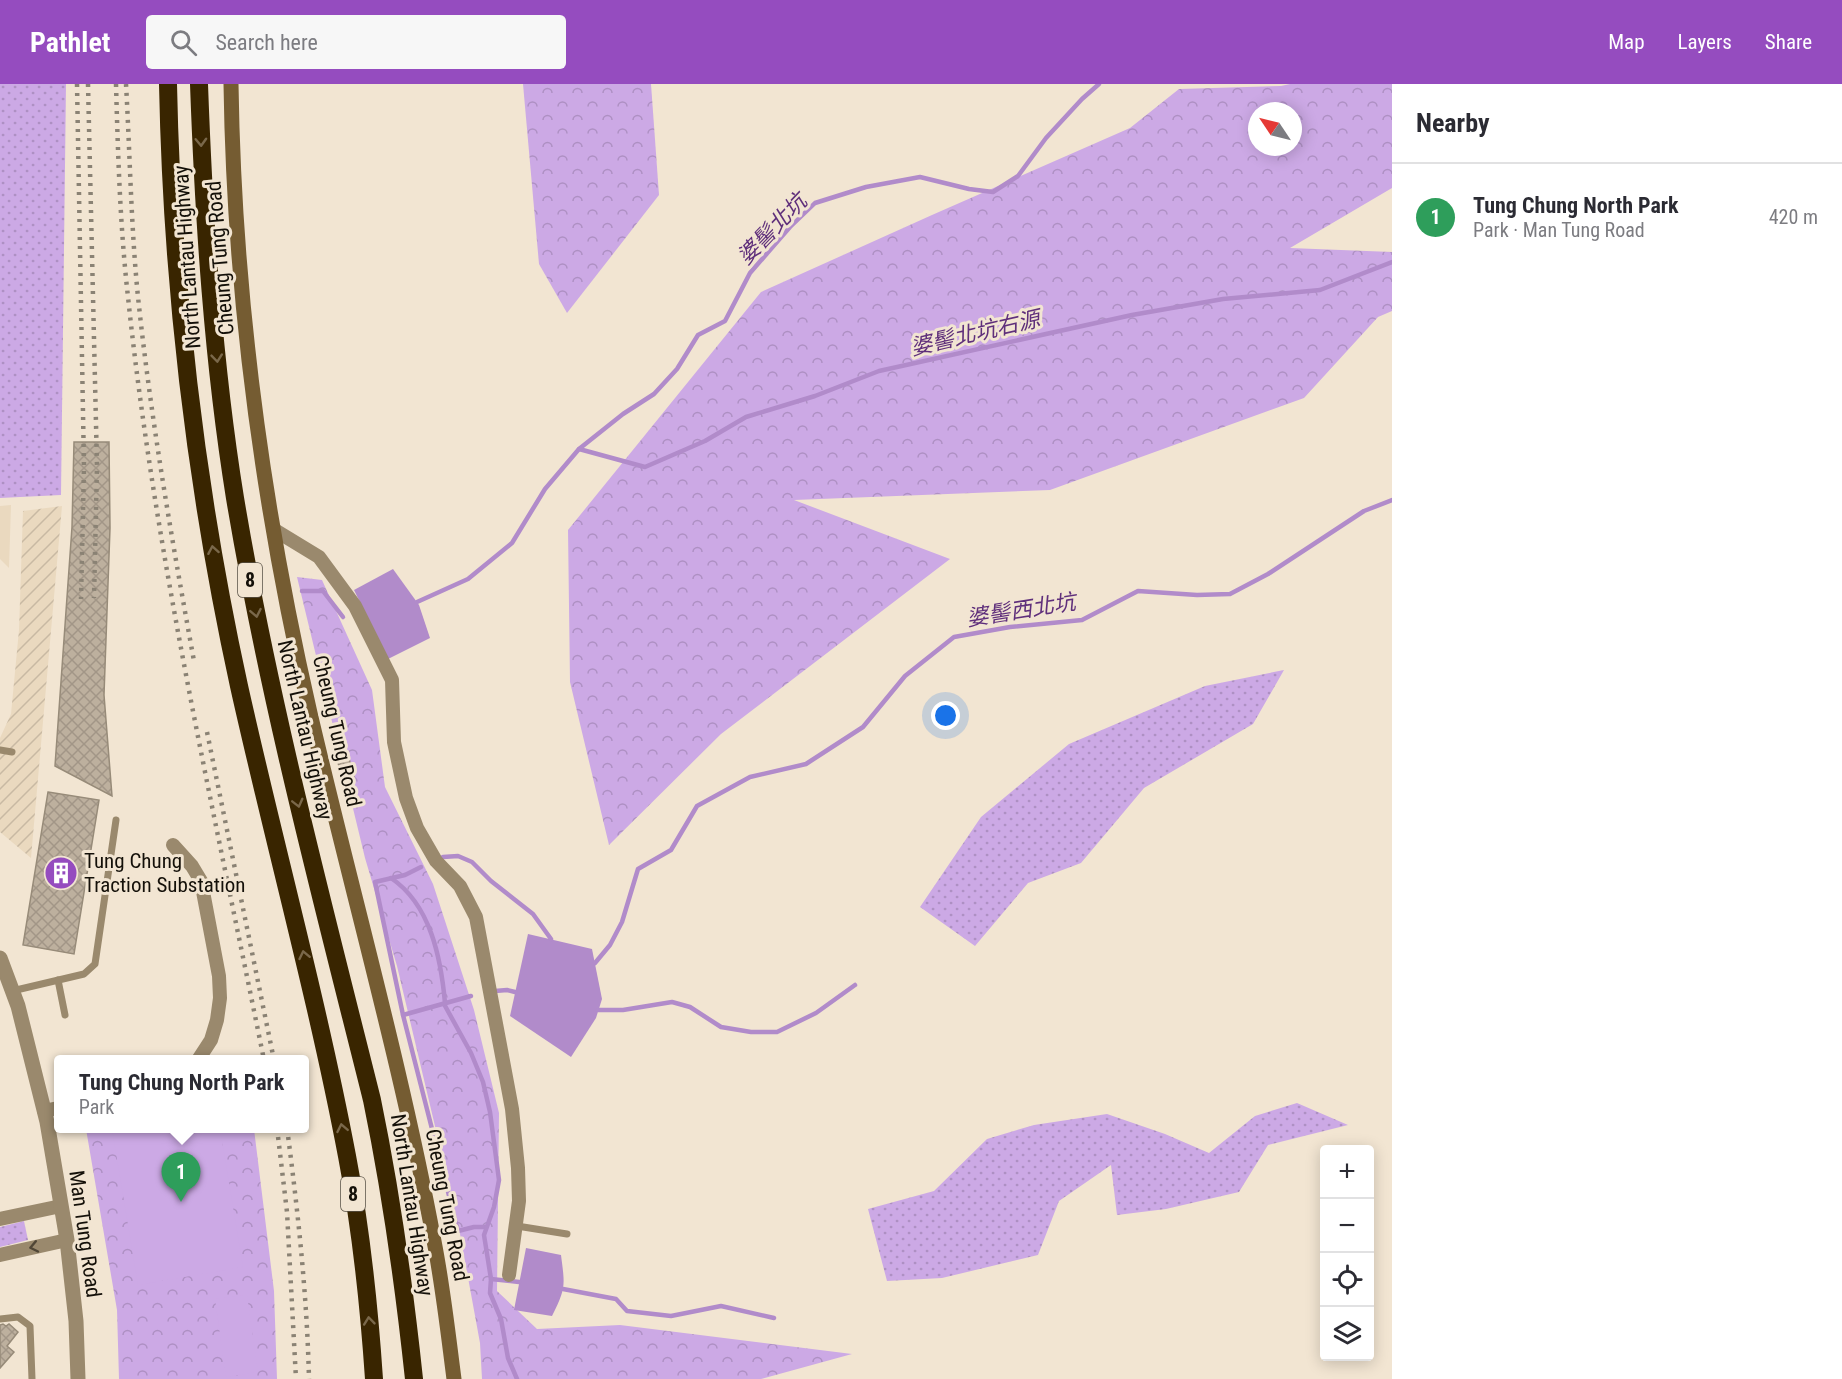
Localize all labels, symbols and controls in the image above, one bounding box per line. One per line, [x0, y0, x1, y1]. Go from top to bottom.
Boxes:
search box [146, 15, 566, 69]
text: Pathlet [30, 26, 110, 59]
icon: search [167, 26, 200, 59]
text: Search here [215, 30, 318, 55]
text: Map [1608, 30, 1645, 54]
text: Layers [1678, 30, 1732, 54]
text: Share [1765, 30, 1812, 54]
north arrow [1248, 102, 1302, 156]
text: Nearby [1416, 108, 1490, 138]
one-way arrow [195, 138, 207, 147]
street label: North Lantau Highway [169, 164, 205, 349]
street label: Cheung Tung Road [201, 180, 239, 336]
water label: 婆髻北坑 [732, 187, 814, 269]
text: Tung Chung North Park [1473, 193, 1679, 218]
text: 1 [1430, 205, 1441, 229]
text: 420 m [1769, 205, 1818, 229]
text: Park · Man Tung Road [1473, 218, 1645, 242]
water label: 婆髻北坑右源 [908, 305, 1046, 360]
one-way arrow [210, 353, 223, 362]
one-way arrow [207, 545, 220, 555]
road number: 8 [238, 563, 262, 597]
water label: 婆髻西北坑 [965, 589, 1080, 631]
one-way arrow [249, 607, 262, 617]
street label: North Lantau Highway [273, 638, 337, 822]
street label: Cheung Tung Road [308, 653, 366, 809]
your location [931, 701, 960, 730]
one-way arrow [291, 798, 304, 808]
place label: Tung Chung Traction Substation [84, 849, 245, 897]
building icon: Tung Chung Traction Substation [43, 855, 79, 891]
one-way arrow [298, 950, 311, 960]
popup [54, 1055, 309, 1133]
text: Tung Chung North Park [79, 1070, 284, 1095]
text: Park [79, 1095, 114, 1119]
street label: North Lantau Highway [386, 1112, 438, 1298]
one-way arrow [336, 1123, 349, 1133]
street label: Cheung Tung Road [420, 1127, 474, 1283]
map controls [1320, 1145, 1374, 1361]
button: + [1320, 1145, 1374, 1199]
pin: 1 [162, 1152, 201, 1202]
street label: Man Tung Road [64, 1169, 106, 1299]
road number: 8 [341, 1177, 365, 1211]
button: − [1320, 1199, 1374, 1253]
one-way arrow [29, 1240, 39, 1253]
button: locate [1320, 1253, 1374, 1307]
button: layers [1320, 1307, 1374, 1361]
one-way arrow [363, 1316, 376, 1325]

